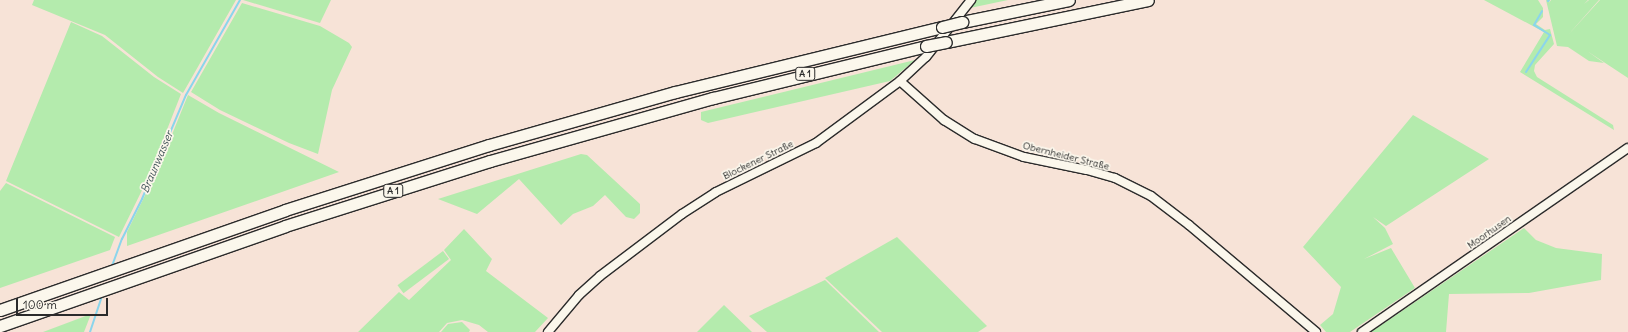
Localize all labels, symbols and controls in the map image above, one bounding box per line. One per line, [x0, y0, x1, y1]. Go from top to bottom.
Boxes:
road number: A 1 [795, 67, 815, 81]
water label: Braunwasser [138, 129, 176, 195]
street label: Blockener Straße [721, 138, 795, 182]
street label: Obernheider Straße [1021, 139, 1111, 173]
road number: A 1 [383, 184, 403, 198]
street label: Moorhusen [1465, 213, 1513, 251]
scale bar [18, 290, 110, 316]
text: 100 m [23, 297, 57, 312]

